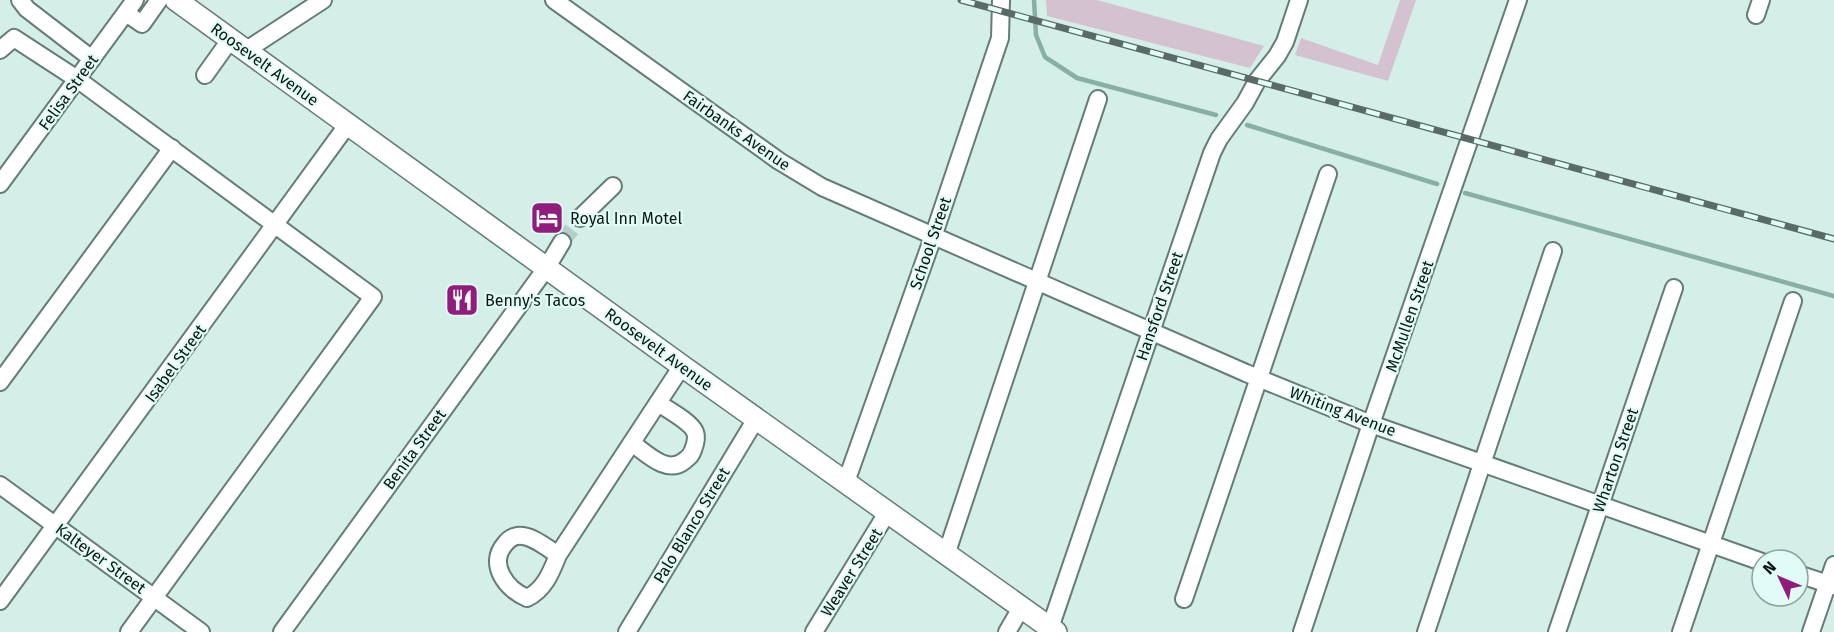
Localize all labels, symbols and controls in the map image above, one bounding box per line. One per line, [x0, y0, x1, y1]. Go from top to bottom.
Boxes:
street label: Roosevelt Avenue [207, 19, 322, 110]
street label: Felisa Street [35, 51, 102, 134]
street label: Fairbanks Avenue [679, 86, 794, 175]
street label: School Street [906, 194, 955, 292]
hotel icon: Royal Inn Motel [529, 200, 565, 236]
place label: Royal Inn Motel [570, 209, 683, 228]
street label: Hansford Street [1132, 249, 1187, 363]
street label: McMullen Street [1381, 258, 1438, 375]
restaurant icon: Benny's Tacos [444, 282, 480, 318]
place label: Benny's Tacos [485, 291, 585, 310]
street label: Roosevelt Avenue [601, 304, 716, 395]
street label: Isabel Street [141, 321, 210, 406]
street label: Whiting Avenue [1287, 382, 1399, 440]
street label: Benita Street [379, 405, 450, 493]
street label: Wharton Street [1589, 405, 1642, 515]
street label: Palo Blanco Street [649, 464, 734, 587]
street label: Kalteyer Street [52, 519, 150, 598]
street label: Weaver Street [817, 524, 886, 620]
north arrow [1750, 548, 1810, 608]
text: N [1759, 558, 1780, 578]

